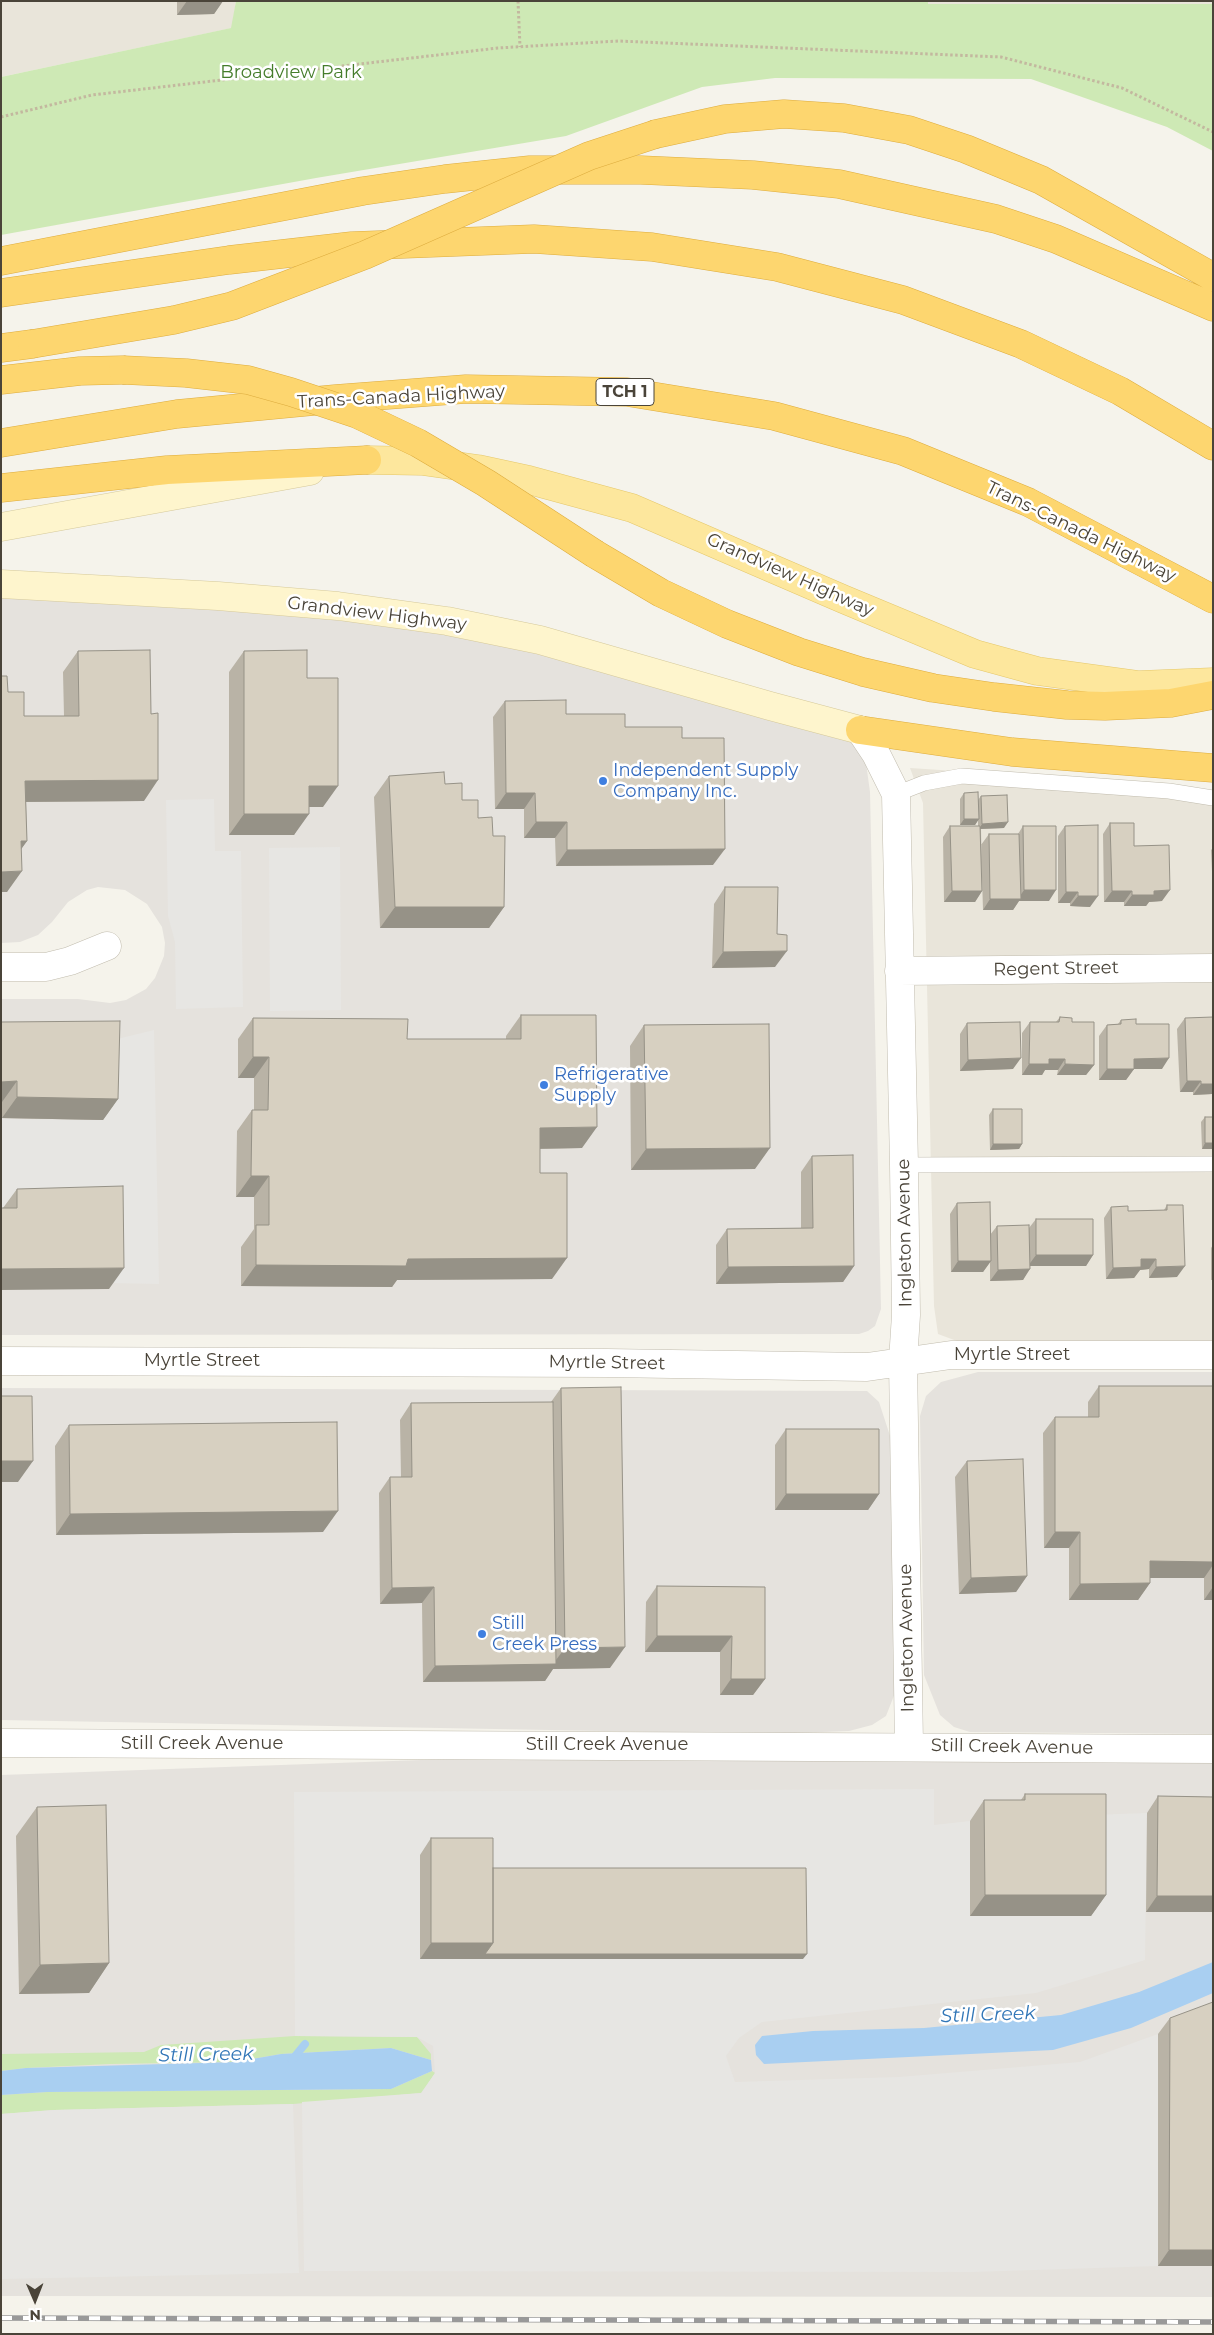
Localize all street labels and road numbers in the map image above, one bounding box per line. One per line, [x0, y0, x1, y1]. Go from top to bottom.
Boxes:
road number: TCH 1 [596, 378, 654, 406]
street label: Trans-Canada Highway [297, 381, 505, 413]
street label: Trans-Canada Highway [983, 477, 1179, 587]
street label: Grandview Highway [703, 528, 877, 622]
street label: Grandview Highway [286, 592, 468, 636]
street label: Regent Street [993, 957, 1119, 981]
street label: Ingleton Avenue [893, 1158, 917, 1308]
street label: Myrtle Street [954, 1344, 1070, 1366]
street label: Myrtle Street [144, 1350, 260, 1372]
street label: Myrtle Street [549, 1351, 665, 1375]
street label: Ingleton Avenue [895, 1563, 919, 1713]
street label: Still Creek Avenue [121, 1733, 283, 1755]
street label: Still Creek Avenue [526, 1734, 688, 1756]
street label: Still Creek Avenue [931, 1735, 1093, 1759]

